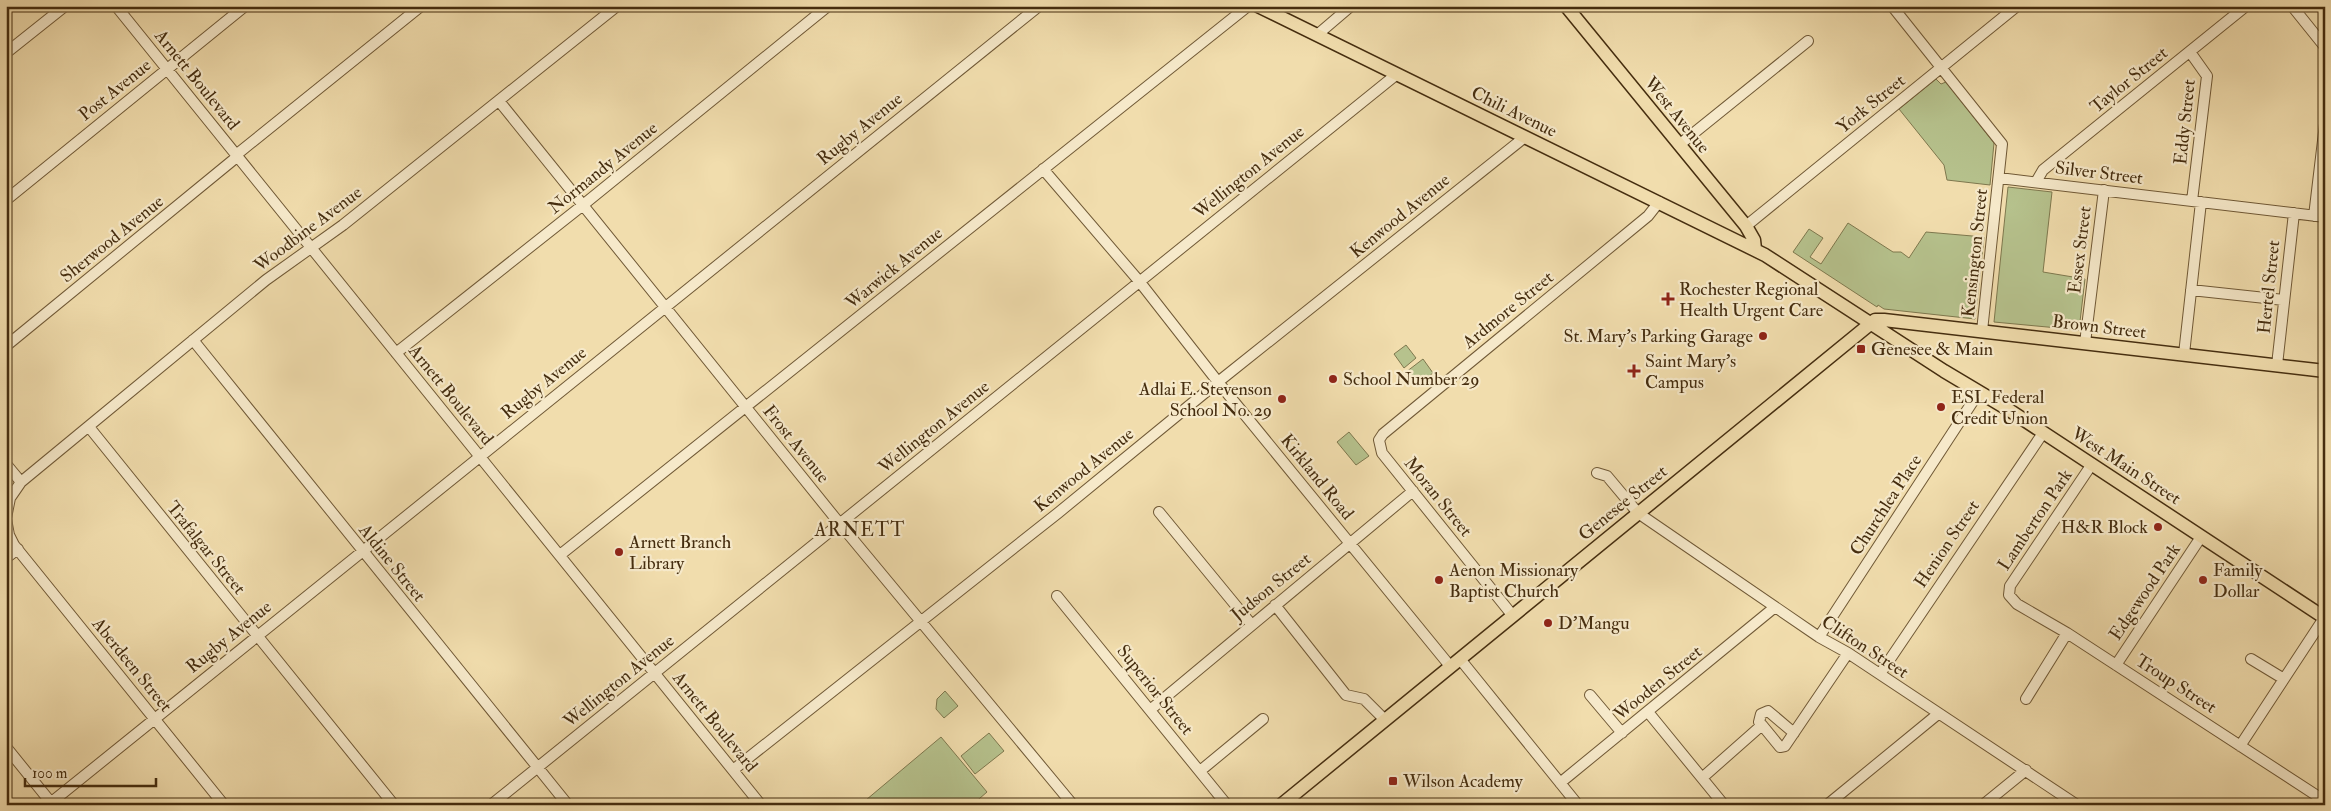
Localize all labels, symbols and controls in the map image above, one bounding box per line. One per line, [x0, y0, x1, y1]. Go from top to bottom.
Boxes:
street label: Arnett Boulevard [149, 24, 245, 135]
street label: Taylor Street [2085, 42, 2173, 118]
street label: Post Avenue [74, 54, 156, 126]
street label: York Street [1832, 69, 1910, 139]
street label: West Avenue [1638, 71, 1715, 158]
street label: Eddy Street [2169, 78, 2201, 166]
street label: Chili Avenue [1467, 81, 1561, 143]
street label: Rugby Avenue [813, 87, 908, 170]
street label: Normandy Avenue [544, 116, 663, 219]
street label: Wellington Avenue [1188, 120, 1309, 224]
street label: Silver Street [2054, 156, 2144, 190]
street label: Kenwood Avenue [1345, 168, 1455, 263]
street label: Woodbine Avenue [249, 181, 367, 278]
street label: Kensington Street [1957, 187, 1993, 318]
street label: Sherwood Avenue [56, 190, 169, 288]
street label: Essex Street [2063, 205, 2097, 295]
street label: Warwick Avenue [840, 222, 948, 315]
street label: Hertel Street [2253, 239, 2285, 335]
street label: Ardmore Street [1457, 266, 1558, 354]
place label: Rochester Regional Health Urgent Care [1679, 278, 1824, 322]
marker: Rochester Regional Health Urgent Care [1661, 292, 1675, 306]
street label: Brown Street [2051, 310, 2147, 344]
place label: St. Mary's Parking Garage [1563, 325, 1753, 348]
marker: St. Mary's Parking Garage [1757, 330, 1769, 342]
place label: Genesee & Main [1871, 338, 1993, 361]
street label: Arnett Boulevard [403, 339, 499, 450]
street label: Rugby Avenue [497, 341, 592, 424]
marker: Genesee & Main [1855, 343, 1867, 355]
place label: Saint Mary's Campus [1645, 350, 1736, 394]
marker: Saint Mary's Campus [1627, 364, 1641, 378]
place label: School Number 29 [1343, 368, 1479, 391]
marker: School Number 29 [1327, 373, 1339, 385]
street label: Wellington Avenue [873, 375, 994, 479]
place label: Adlai E. Stevenson School No. 29 [1138, 378, 1272, 422]
place label: ESL Federal Credit Union [1951, 386, 2048, 430]
marker: Adlai E. Stevenson School No. 29 [1276, 393, 1288, 405]
street label: Frost Avenue [757, 400, 835, 488]
marker: ESL Federal Credit Union [1935, 401, 1947, 413]
street label: Kenwood Avenue [1029, 422, 1139, 517]
street label: West Main Street [2066, 422, 2185, 510]
street label: Kirkland Road [1275, 429, 1359, 525]
street label: Churchlea Place [1845, 450, 1927, 560]
street label: Moran Street [1399, 452, 1477, 542]
street label: Genesee Street [1574, 460, 1672, 546]
street label: Lamberton Park [1993, 464, 2078, 575]
street label: Henion Street [1909, 495, 1985, 592]
street label: Trafalgar Street [161, 497, 251, 599]
place label: H&R Block [2061, 516, 2148, 539]
district label: ARNETT [814, 518, 905, 542]
street label: Aldine Street [353, 519, 430, 607]
marker: H&R Block [2152, 521, 2164, 533]
place label: Arnett Branch Library [628, 531, 732, 575]
street label: Edgewood Park [2104, 539, 2186, 645]
marker: Arnett Branch Library [613, 546, 625, 558]
street label: Judson Street [1226, 548, 1316, 627]
place label: Aenon Missionary Baptist Church [1448, 559, 1579, 603]
place label: Family Dollar [2213, 559, 2264, 603]
marker: Aenon Missionary Baptist Church [1433, 574, 1445, 586]
marker: Family Dollar [2197, 574, 2209, 586]
street label: Rugby Avenue [182, 595, 277, 678]
street label: Clifton Street [1817, 610, 1913, 684]
street label: Aberdeen Street [86, 612, 177, 717]
place label: D'Mangu [1558, 612, 1630, 635]
marker: D'Mangu [1542, 617, 1554, 629]
street label: Wellington Avenue [558, 629, 679, 733]
street label: Superior Street [1112, 640, 1199, 740]
street label: Wooden Street [1608, 640, 1707, 726]
street label: Troup Street [2131, 649, 2221, 719]
street label: Arnett Boulevard [667, 666, 763, 777]
scale bar [25, 756, 156, 788]
text: 100 m [32, 764, 68, 783]
place label: Wilson Academy [1402, 770, 1524, 793]
marker: Wilson Academy [1387, 775, 1399, 787]

